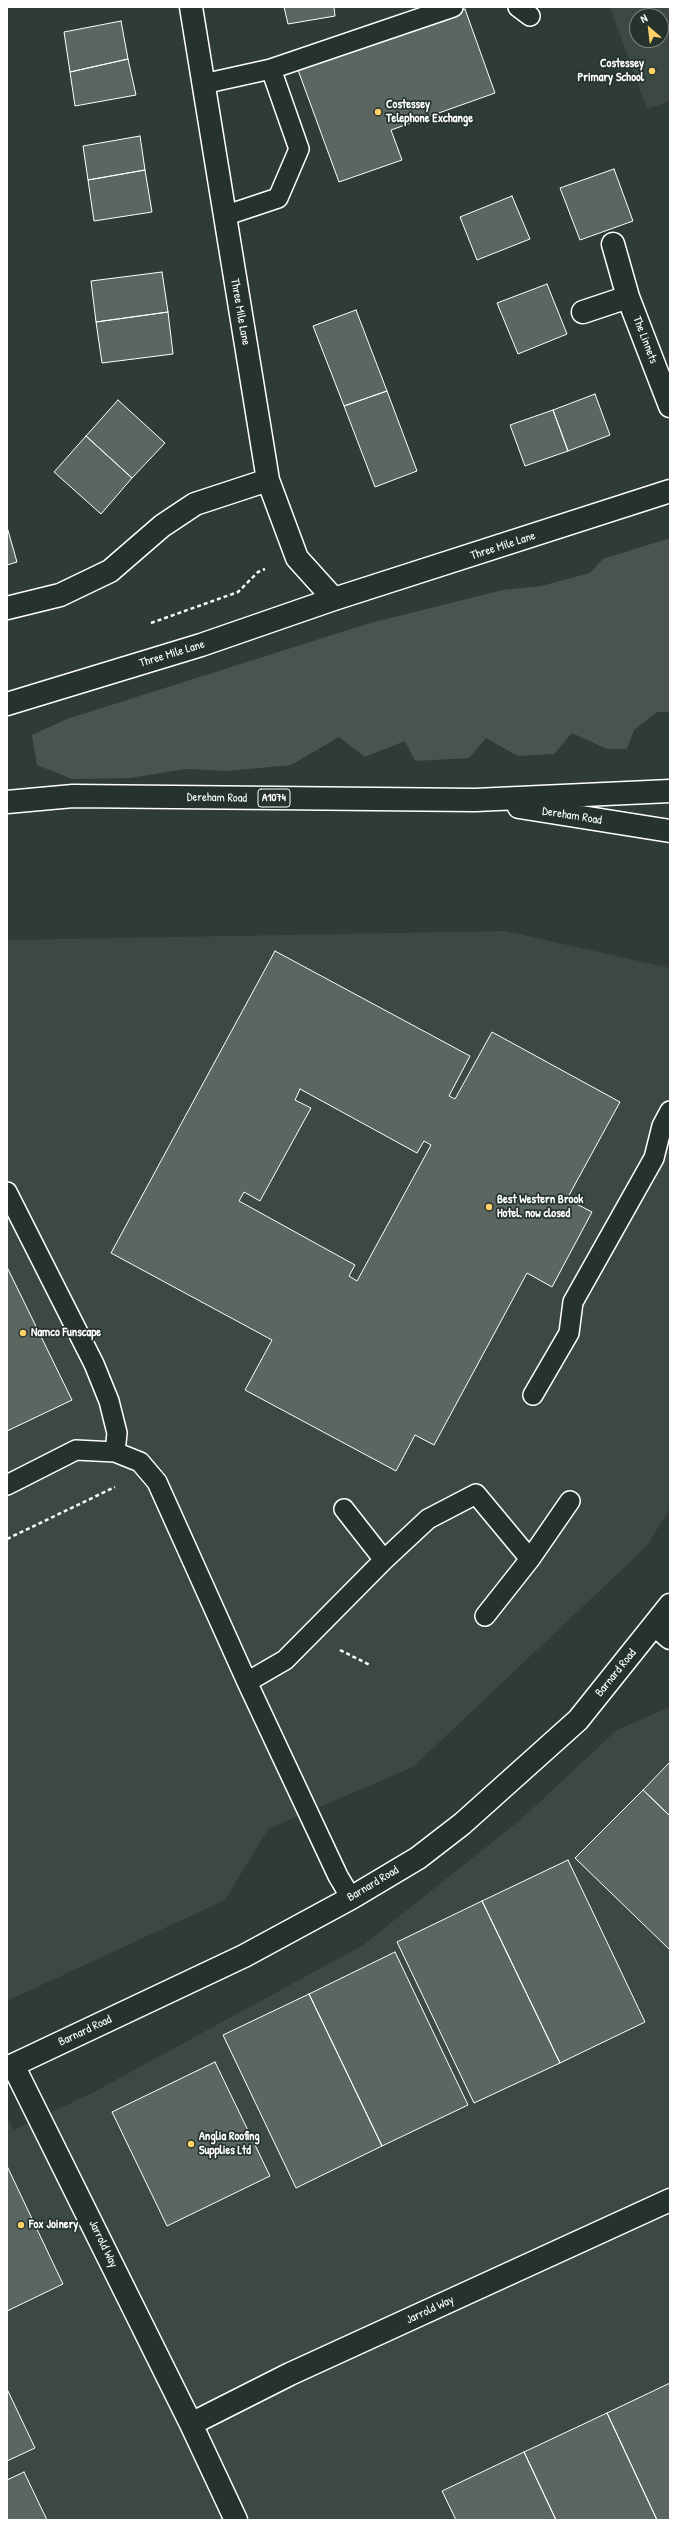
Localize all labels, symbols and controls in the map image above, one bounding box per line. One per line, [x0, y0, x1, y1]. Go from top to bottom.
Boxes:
north arrow [629, 8, 669, 48]
text: N [638, 11, 650, 26]
place label: Costessey Primary School [578, 57, 644, 85]
marker: Costessey Primary School [647, 66, 657, 76]
place label: Costessey Telephone Exchange [386, 98, 473, 126]
marker: Costessey Telephone Exchange [373, 107, 383, 117]
street label: Three Mile Lane [227, 278, 253, 346]
street label: The Linnets [629, 314, 661, 366]
street label: Three Mile Lane [469, 529, 537, 563]
street label: Three Mile Lane [138, 637, 206, 671]
road number: A1074 [258, 789, 290, 807]
street label: Dereham Road [187, 790, 247, 806]
street label: Dereham Road [541, 804, 603, 828]
place label: Best Western Brook Hotel. now closed [497, 1193, 583, 1221]
marker: Best Western Brook Hotel. now closed [484, 1202, 494, 1212]
place label: Namco Funscape [31, 1326, 101, 1340]
marker: Namco Funscape [18, 1328, 28, 1338]
street label: Barnard Road [592, 1646, 640, 1700]
street label: Barnard Road [345, 1863, 401, 1905]
street label: Barnard Road [56, 2012, 114, 2050]
place label: Anglia Roofing Supplies Ltd [199, 2130, 260, 2158]
marker: Anglia Roofing Supplies Ltd [186, 2139, 196, 2149]
place label: Fox Joinery [29, 2218, 78, 2232]
street label: Jarrold Way [85, 2218, 121, 2270]
marker: Fox Joinery [16, 2220, 26, 2230]
street label: Jarrold Way [404, 2293, 456, 2327]

